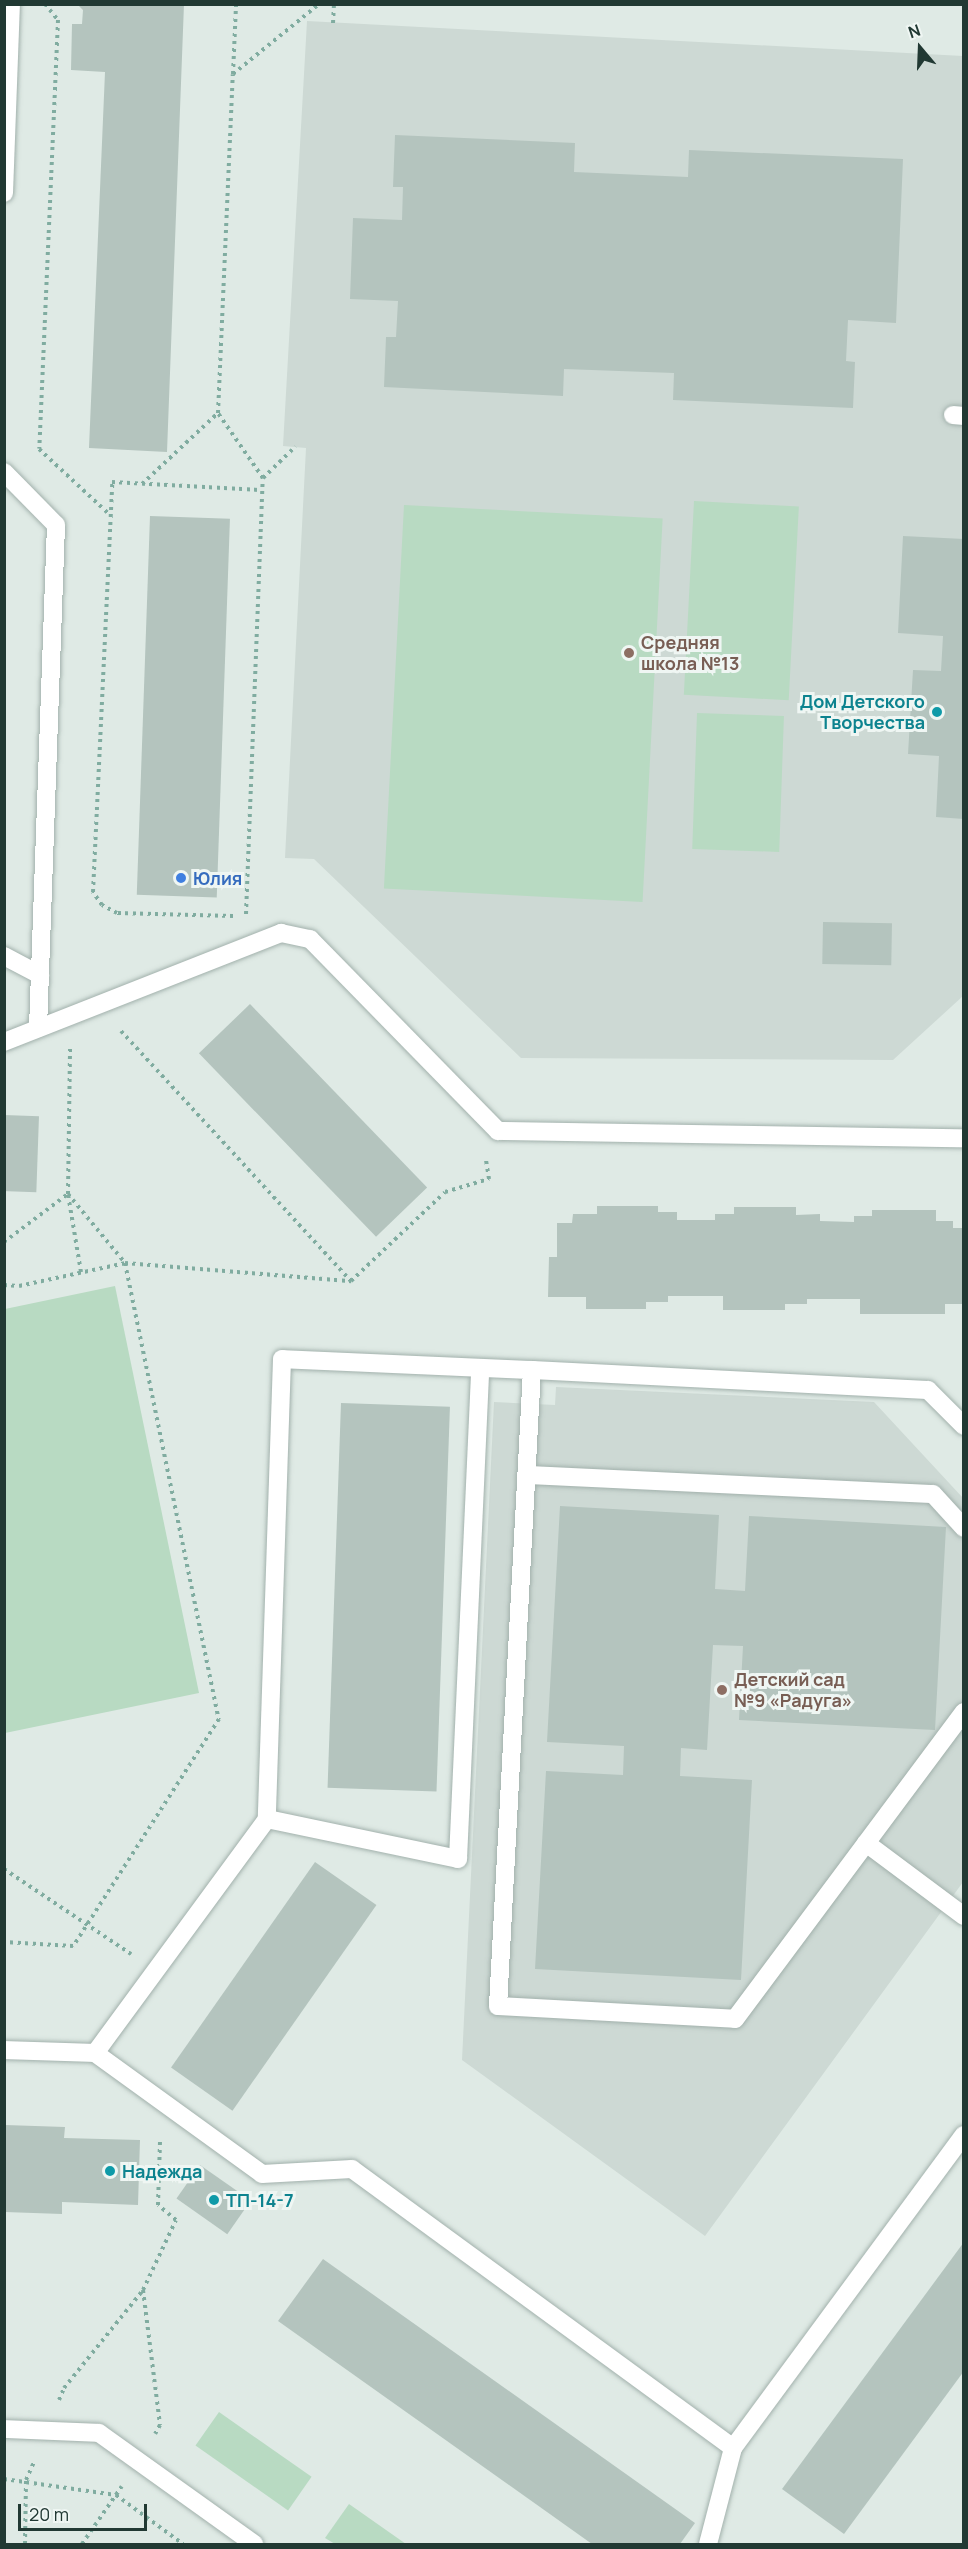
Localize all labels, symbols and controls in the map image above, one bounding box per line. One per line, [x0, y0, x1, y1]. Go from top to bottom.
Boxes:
north arrow [890, 18, 950, 78]
text: N [905, 19, 923, 43]
place label: Средняя школа №13 [641, 632, 739, 674]
marker: Средняя школа №13 [622, 646, 636, 660]
place label: Дом Детского Творчества [800, 691, 925, 734]
marker: Дом Детского Творчества [930, 705, 944, 719]
place label: Юлия [193, 867, 242, 889]
marker: Юлия [174, 871, 188, 885]
place label: Детский сад №9 «Радуга» [734, 1669, 852, 1712]
marker: Детский сад №9 «Радуга» [715, 1683, 729, 1697]
place label: Надежда [122, 2160, 202, 2182]
marker: Надежда [103, 2164, 117, 2178]
place label: ТП-14-7 [226, 2189, 293, 2211]
marker: ТП-14-7 [207, 2193, 221, 2207]
scale bar [21, 2492, 150, 2530]
text: 20 m [29, 2502, 69, 2526]

